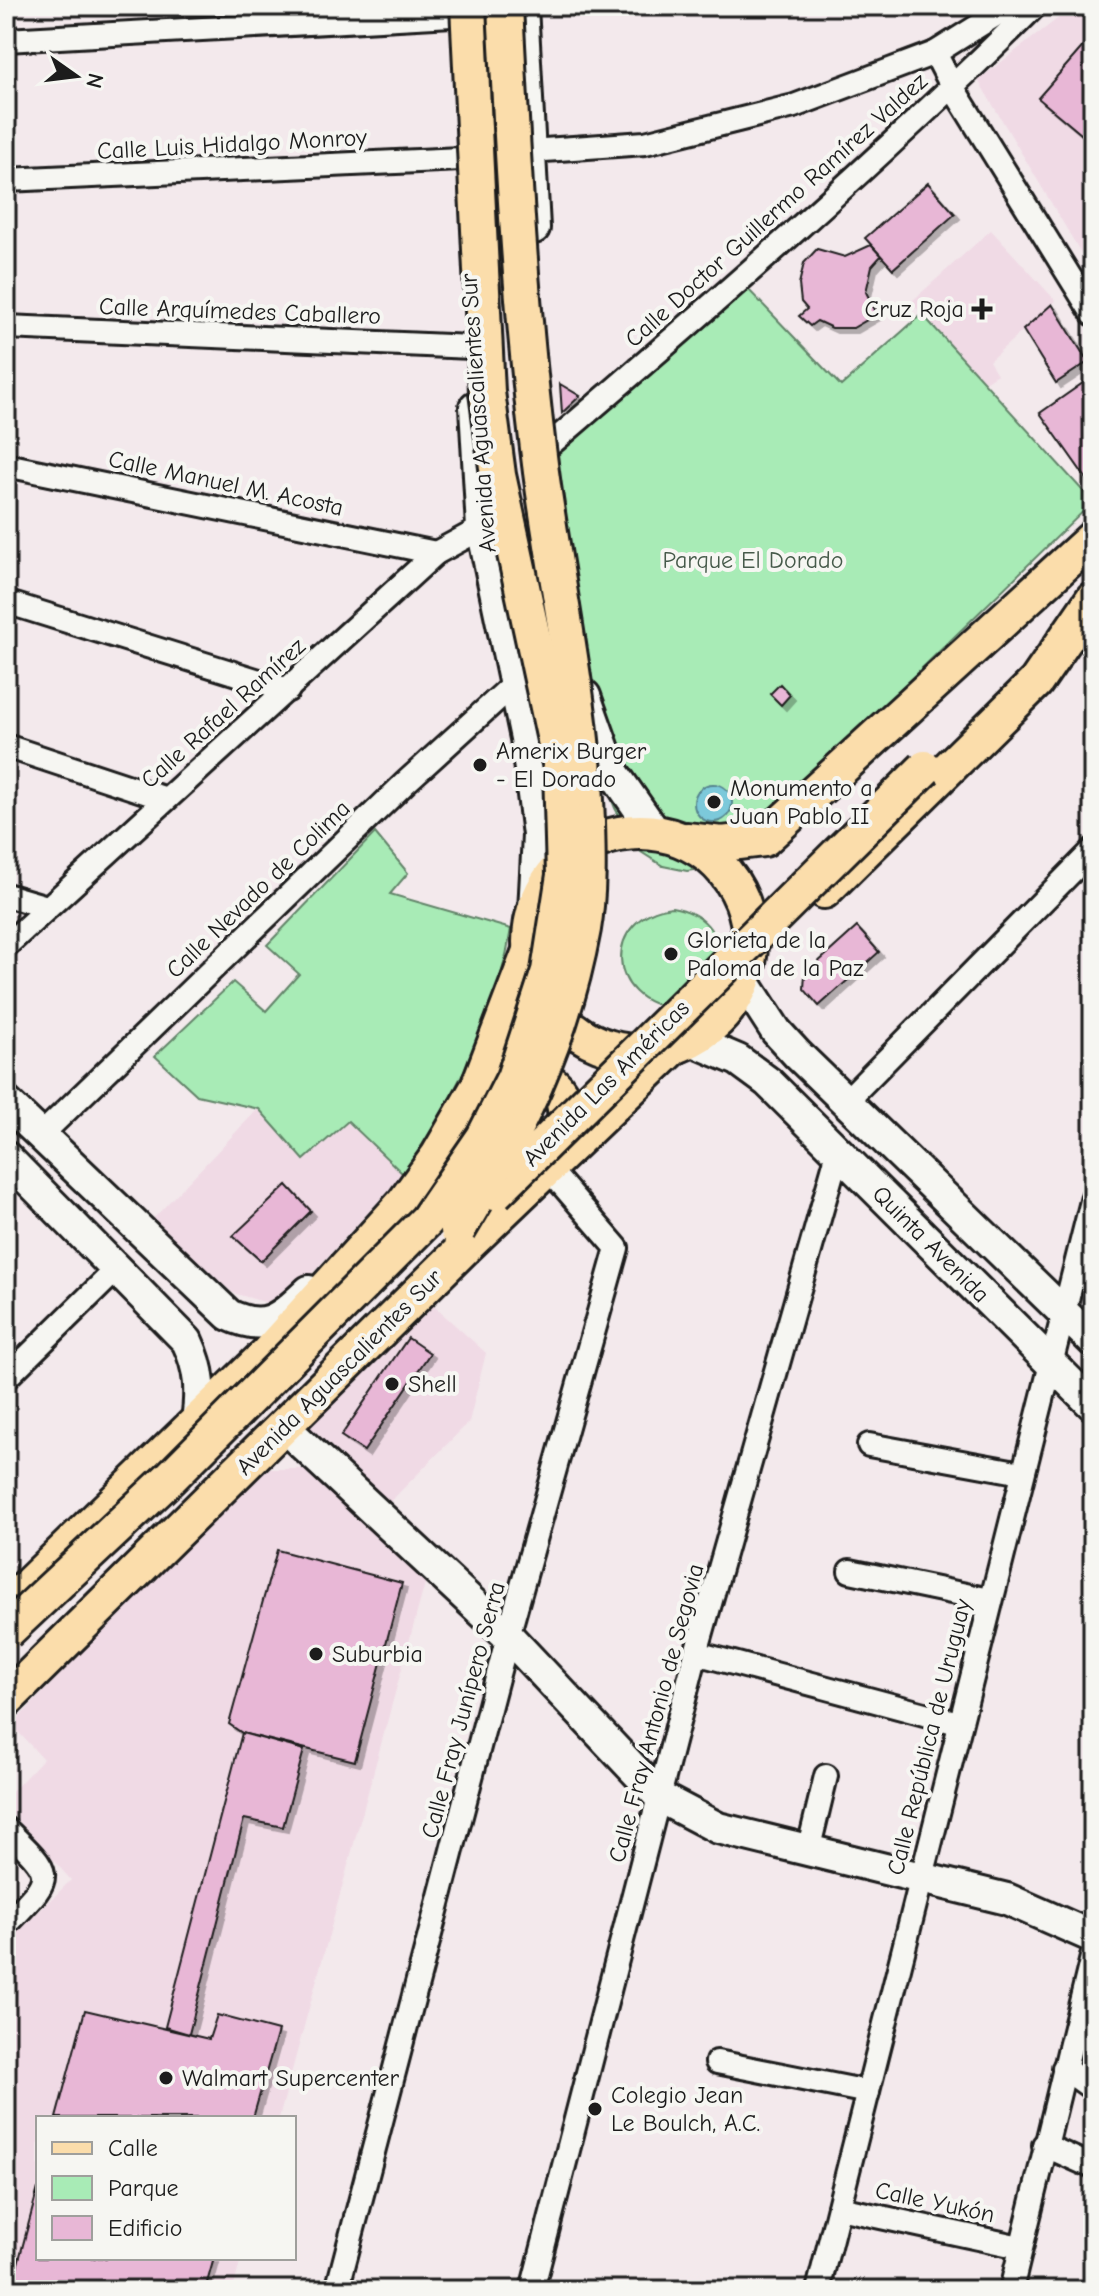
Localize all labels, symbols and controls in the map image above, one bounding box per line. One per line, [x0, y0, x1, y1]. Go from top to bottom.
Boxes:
north arrow [36, 36, 116, 116]
street label: Calle Doctor Guillermo Ramírez Valdez [619, 67, 933, 353]
text: N [80, 70, 109, 91]
street label: Calle Luis Hidalgo Monroy [96, 123, 368, 165]
street label: Avenida Aguascalientes Sur [454, 272, 502, 554]
street label: Calle Arquímedes Caballero [99, 292, 381, 330]
place label: Cruz Roja [864, 295, 964, 323]
marker: Cruz Roja [971, 298, 993, 320]
street label: Calle Manuel M. Acosta [106, 444, 346, 522]
park label: Parque El Dorado [662, 546, 844, 574]
street label: Calle Rafael Ramírez [135, 632, 311, 794]
place label: Amerix Burger - El Dorado [496, 737, 647, 793]
marker: Amerix Burger - El Dorado [471, 756, 489, 774]
place label: Monumento a Juan Pablo II [730, 774, 873, 830]
marker: Monumento a Juan Pablo II [705, 793, 723, 811]
street label: Calle Nevado de Colima [161, 794, 355, 984]
place label: Glorieta de la Paloma de la Paz [687, 926, 864, 982]
marker: Glorieta de la Paloma de la Paz [662, 945, 680, 963]
street label: Avenida Las Américas [517, 994, 695, 1172]
street label: Quinta Avenida [867, 1180, 995, 1308]
street label: Avenida Aguascalientes Sur [230, 1263, 448, 1481]
place label: Shell [408, 1370, 457, 1398]
marker: Shell [383, 1375, 401, 1393]
street label: Calle Fray Antonio de Segovia [603, 1560, 709, 1866]
street label: Calle Fray Junípero Serra [415, 1579, 511, 1841]
street label: Calle República de Uruguay [881, 1596, 977, 1878]
place label: Suburbia [332, 1640, 423, 1668]
marker: Suburbia [307, 1645, 325, 1663]
place label: Walmart Supercenter [182, 2064, 400, 2092]
marker: Walmart Supercenter [157, 2069, 175, 2087]
place label: Colegio Jean Le Boulch, A.C. [611, 2081, 760, 2137]
marker: Colegio Jean Le Boulch, A.C. [586, 2100, 604, 2118]
legend [36, 2116, 296, 2260]
text: Calle [108, 2134, 158, 2162]
text: Parque [108, 2174, 179, 2202]
street label: Calle Yukón [873, 2176, 997, 2228]
text: Edificio [108, 2214, 183, 2242]

